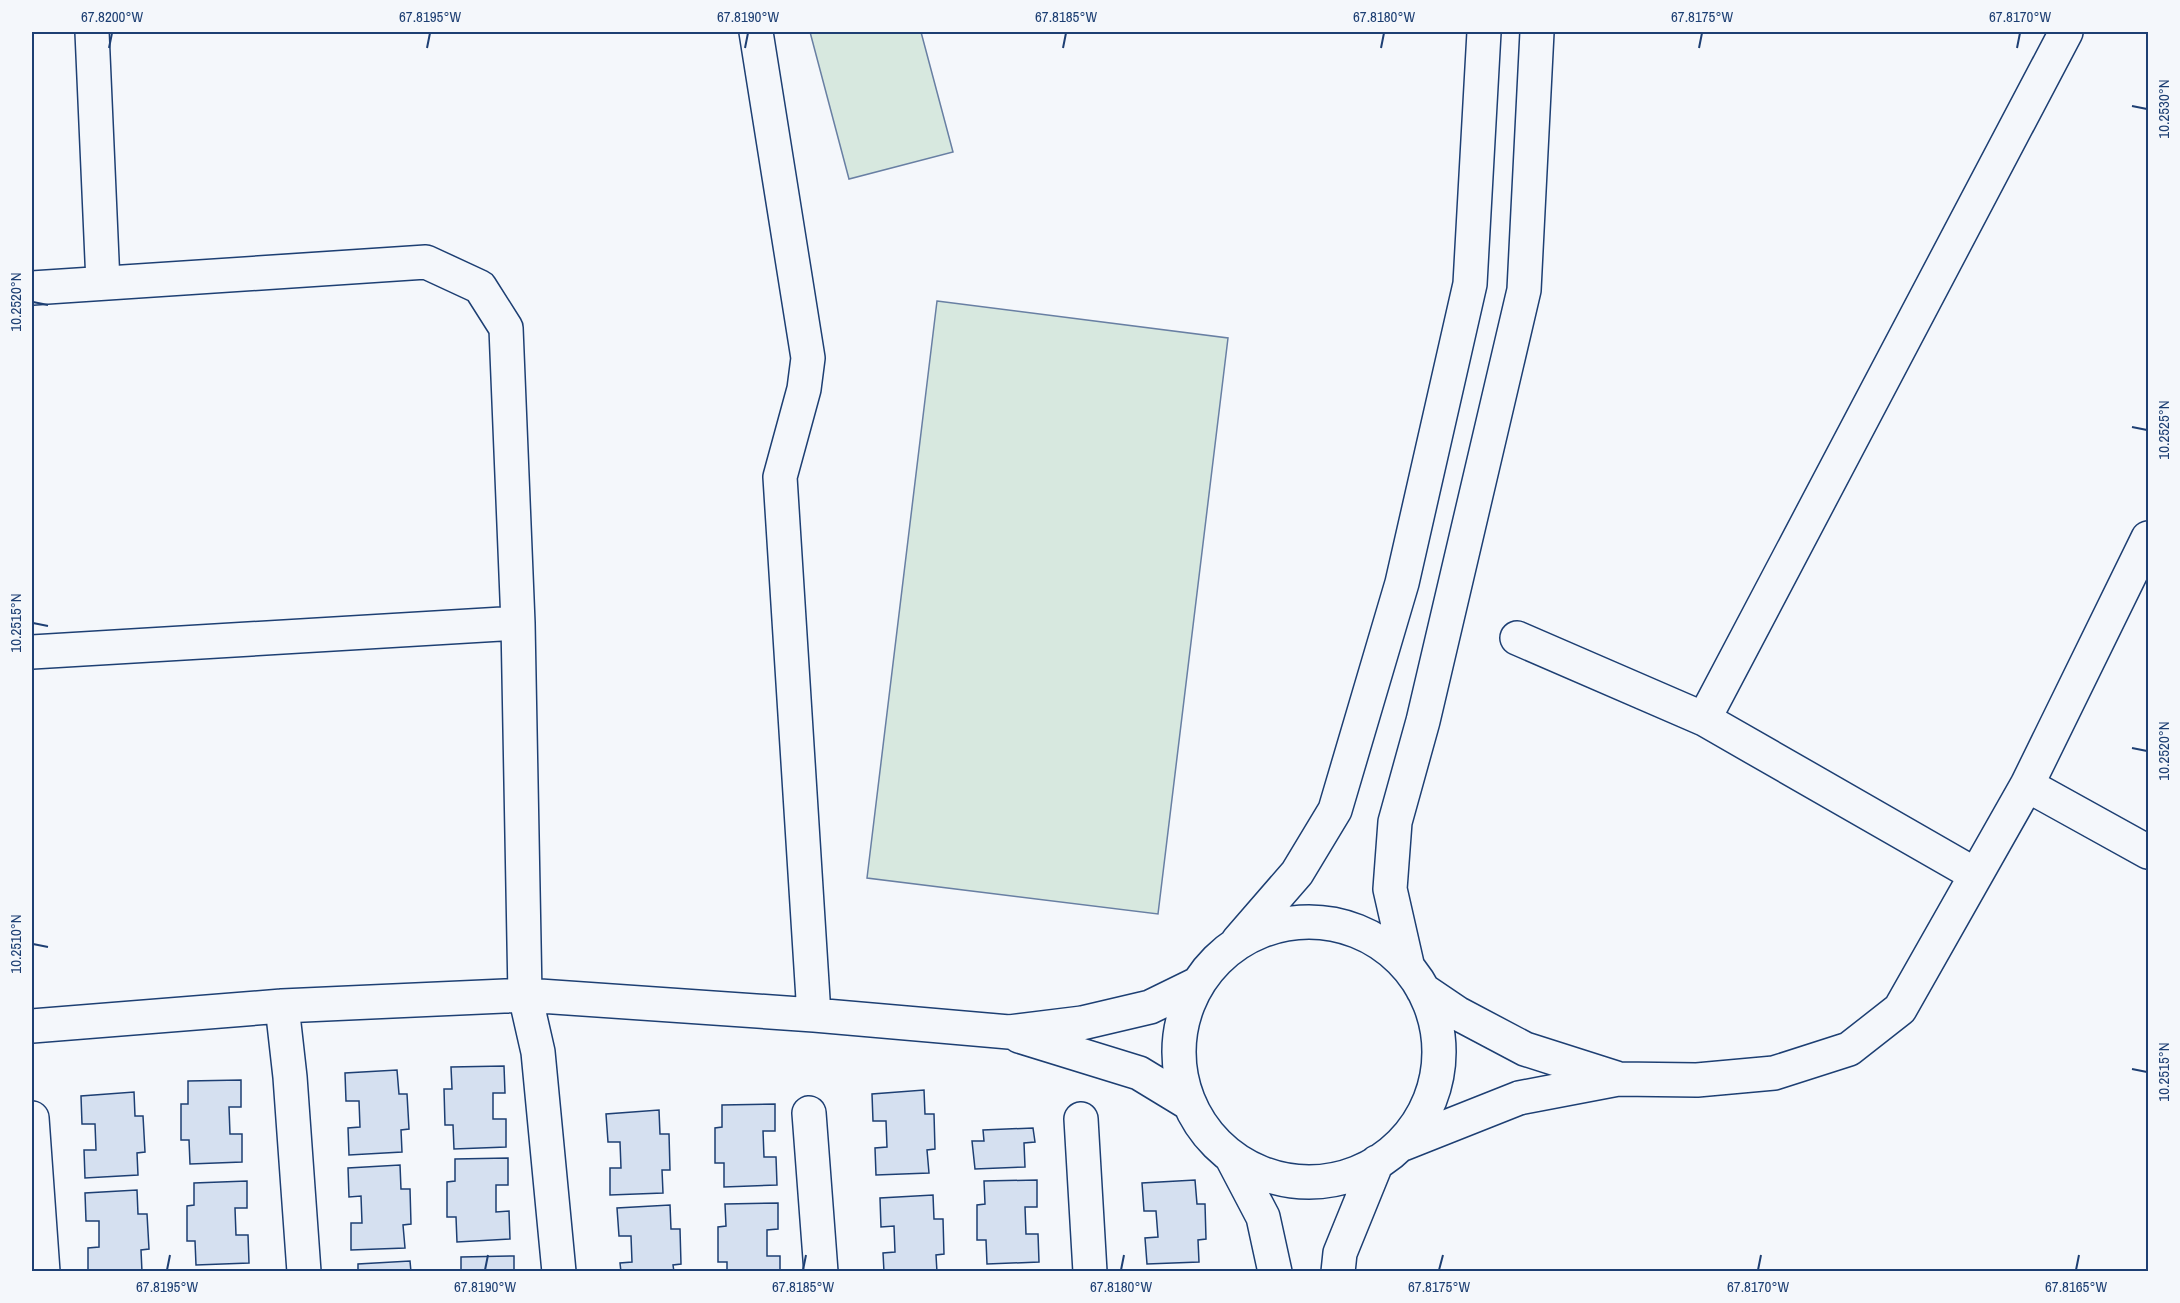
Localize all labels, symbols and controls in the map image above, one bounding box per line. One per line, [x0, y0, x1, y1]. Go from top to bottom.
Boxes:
text: 67.8200°W [81, 6, 143, 27]
text: 67.8195°W [399, 6, 461, 27]
text: 67.8190°W [717, 6, 779, 27]
text: 67.8185°W [1035, 6, 1097, 27]
text: 67.8180°W [1353, 6, 1415, 27]
text: 67.8175°W [1671, 6, 1733, 27]
text: 67.8170°W [1989, 6, 2051, 27]
text: 10.2530°N [2153, 79, 2174, 139]
text: 10.2520°N [5, 272, 26, 332]
text: 10.2525°N [2153, 400, 2174, 460]
text: 10.2515°N [5, 593, 26, 653]
text: 10.2520°N [2153, 721, 2174, 781]
text: 10.2510°N [5, 914, 26, 974]
text: 10.2515°N [2153, 1042, 2174, 1102]
text: 67.8195°W [136, 1276, 198, 1297]
text: 67.8190°W [454, 1276, 516, 1297]
text: 67.8185°W [772, 1276, 834, 1297]
text: 67.8180°W [1090, 1276, 1152, 1297]
text: 67.8175°W [1408, 1276, 1470, 1297]
text: 67.8170°W [1727, 1276, 1789, 1297]
text: 67.8165°W [2045, 1276, 2107, 1297]

